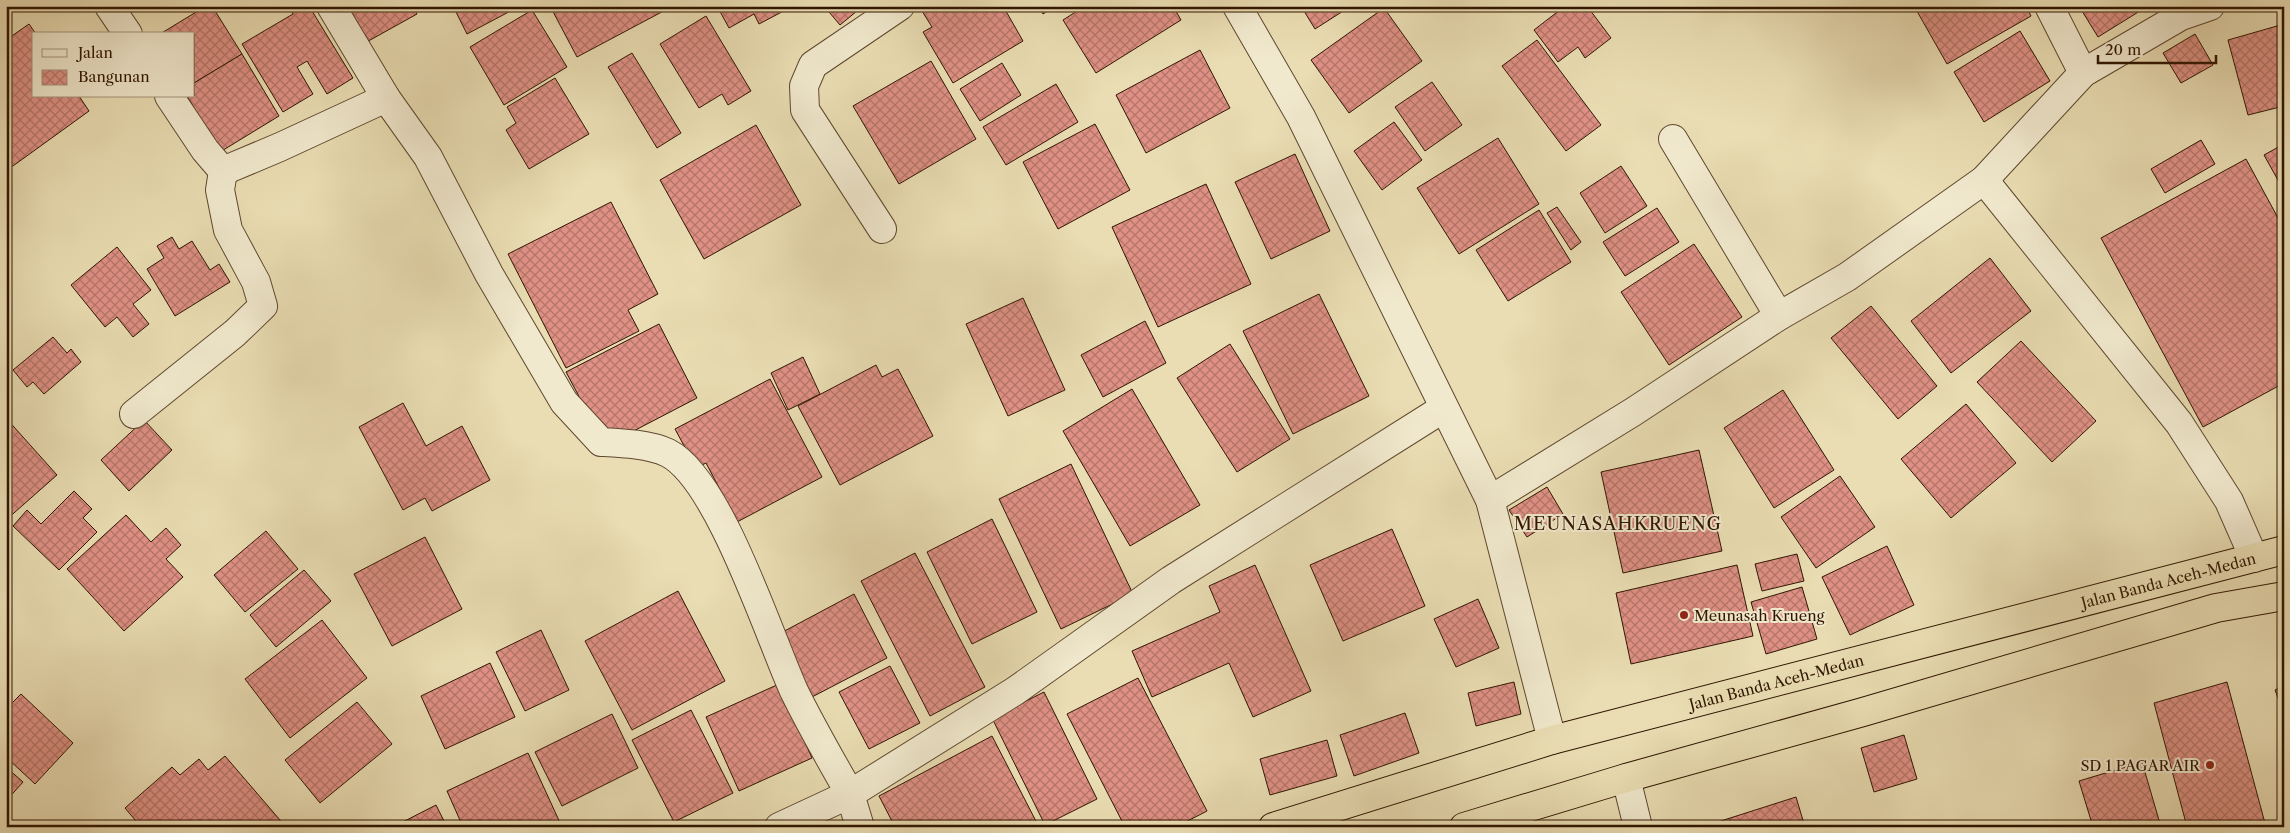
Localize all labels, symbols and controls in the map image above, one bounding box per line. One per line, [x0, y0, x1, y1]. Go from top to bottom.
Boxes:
legend [32, 32, 195, 98]
scale bar [2098, 32, 2215, 64]
text: 20 m [2105, 40, 2141, 59]
text: Jalan [76, 43, 113, 62]
text: Bangunan [78, 67, 150, 86]
district label: MEUNASAHKRUENG [1514, 513, 1722, 535]
street label: Jalan Banda Aceh-Medan [2077, 548, 2258, 612]
place label: Meunasah Krueng [1694, 606, 1825, 625]
marker: Meunasah Krueng [1678, 609, 1690, 621]
street label: Jalan Banda Aceh-Medan [1685, 650, 1866, 714]
place label: SD 1 PAGAR AIR [2080, 756, 2201, 775]
marker: SD 1 PAGAR AIR [2204, 759, 2216, 771]

